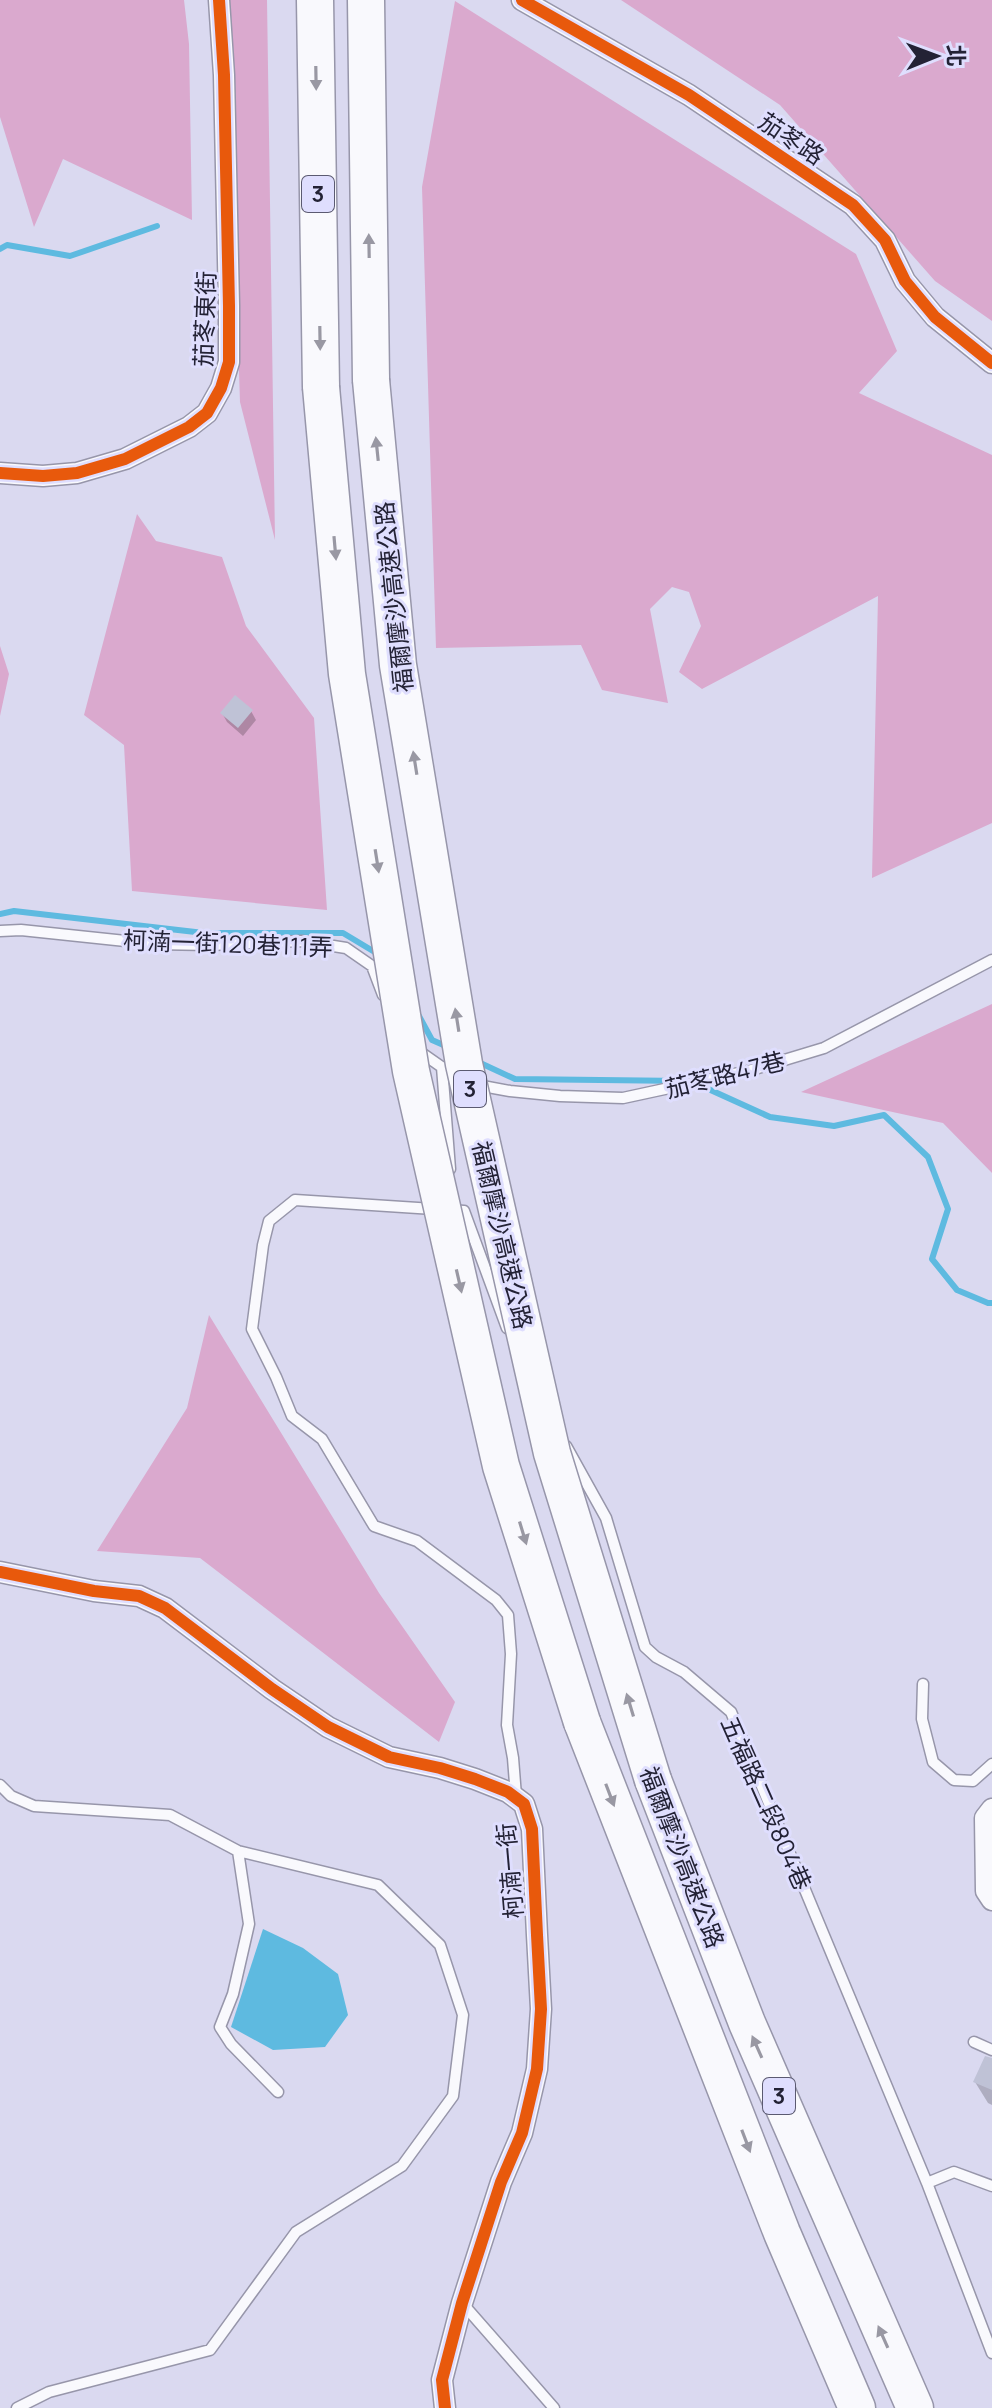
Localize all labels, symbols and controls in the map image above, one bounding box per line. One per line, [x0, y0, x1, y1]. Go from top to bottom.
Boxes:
north arrow [896, 16, 976, 96]
text: 北 [941, 44, 971, 67]
one-way arrow [310, 66, 323, 91]
street label: 茄苳路 [753, 104, 831, 172]
road number: 3 [302, 176, 334, 212]
one-way arrow [363, 233, 375, 258]
street label: 茄苳東街 [186, 270, 222, 368]
one-way arrow [314, 326, 326, 351]
one-way arrow [371, 436, 384, 461]
street label: 福爾摩沙高速公路 [367, 500, 419, 694]
one-way arrow [329, 536, 342, 561]
one-way arrow [408, 750, 420, 775]
one-way arrow [371, 849, 384, 874]
street label: 柯湳一街120巷111弄 [123, 923, 333, 963]
one-way arrow [450, 1007, 463, 1032]
street label: 茄苳路47巷 [662, 1043, 788, 1105]
road number: 3 [454, 1071, 486, 1107]
street label: 福爾摩沙高速公路 [465, 1138, 541, 1332]
one-way arrow [453, 1269, 466, 1294]
one-way arrow [517, 1522, 530, 1546]
one-way arrow [623, 1693, 636, 1717]
street label: 五福路二段804巷 [714, 1711, 820, 1895]
street label: 福爾摩沙高速公路 [633, 1761, 733, 1953]
one-way arrow [604, 1783, 617, 1807]
street label: 柯湳一街 [488, 1822, 530, 1920]
one-way arrow [751, 2035, 764, 2059]
road number: 3 [763, 2078, 795, 2114]
one-way arrow [740, 2129, 753, 2153]
one-way arrow [877, 2325, 890, 2348]

